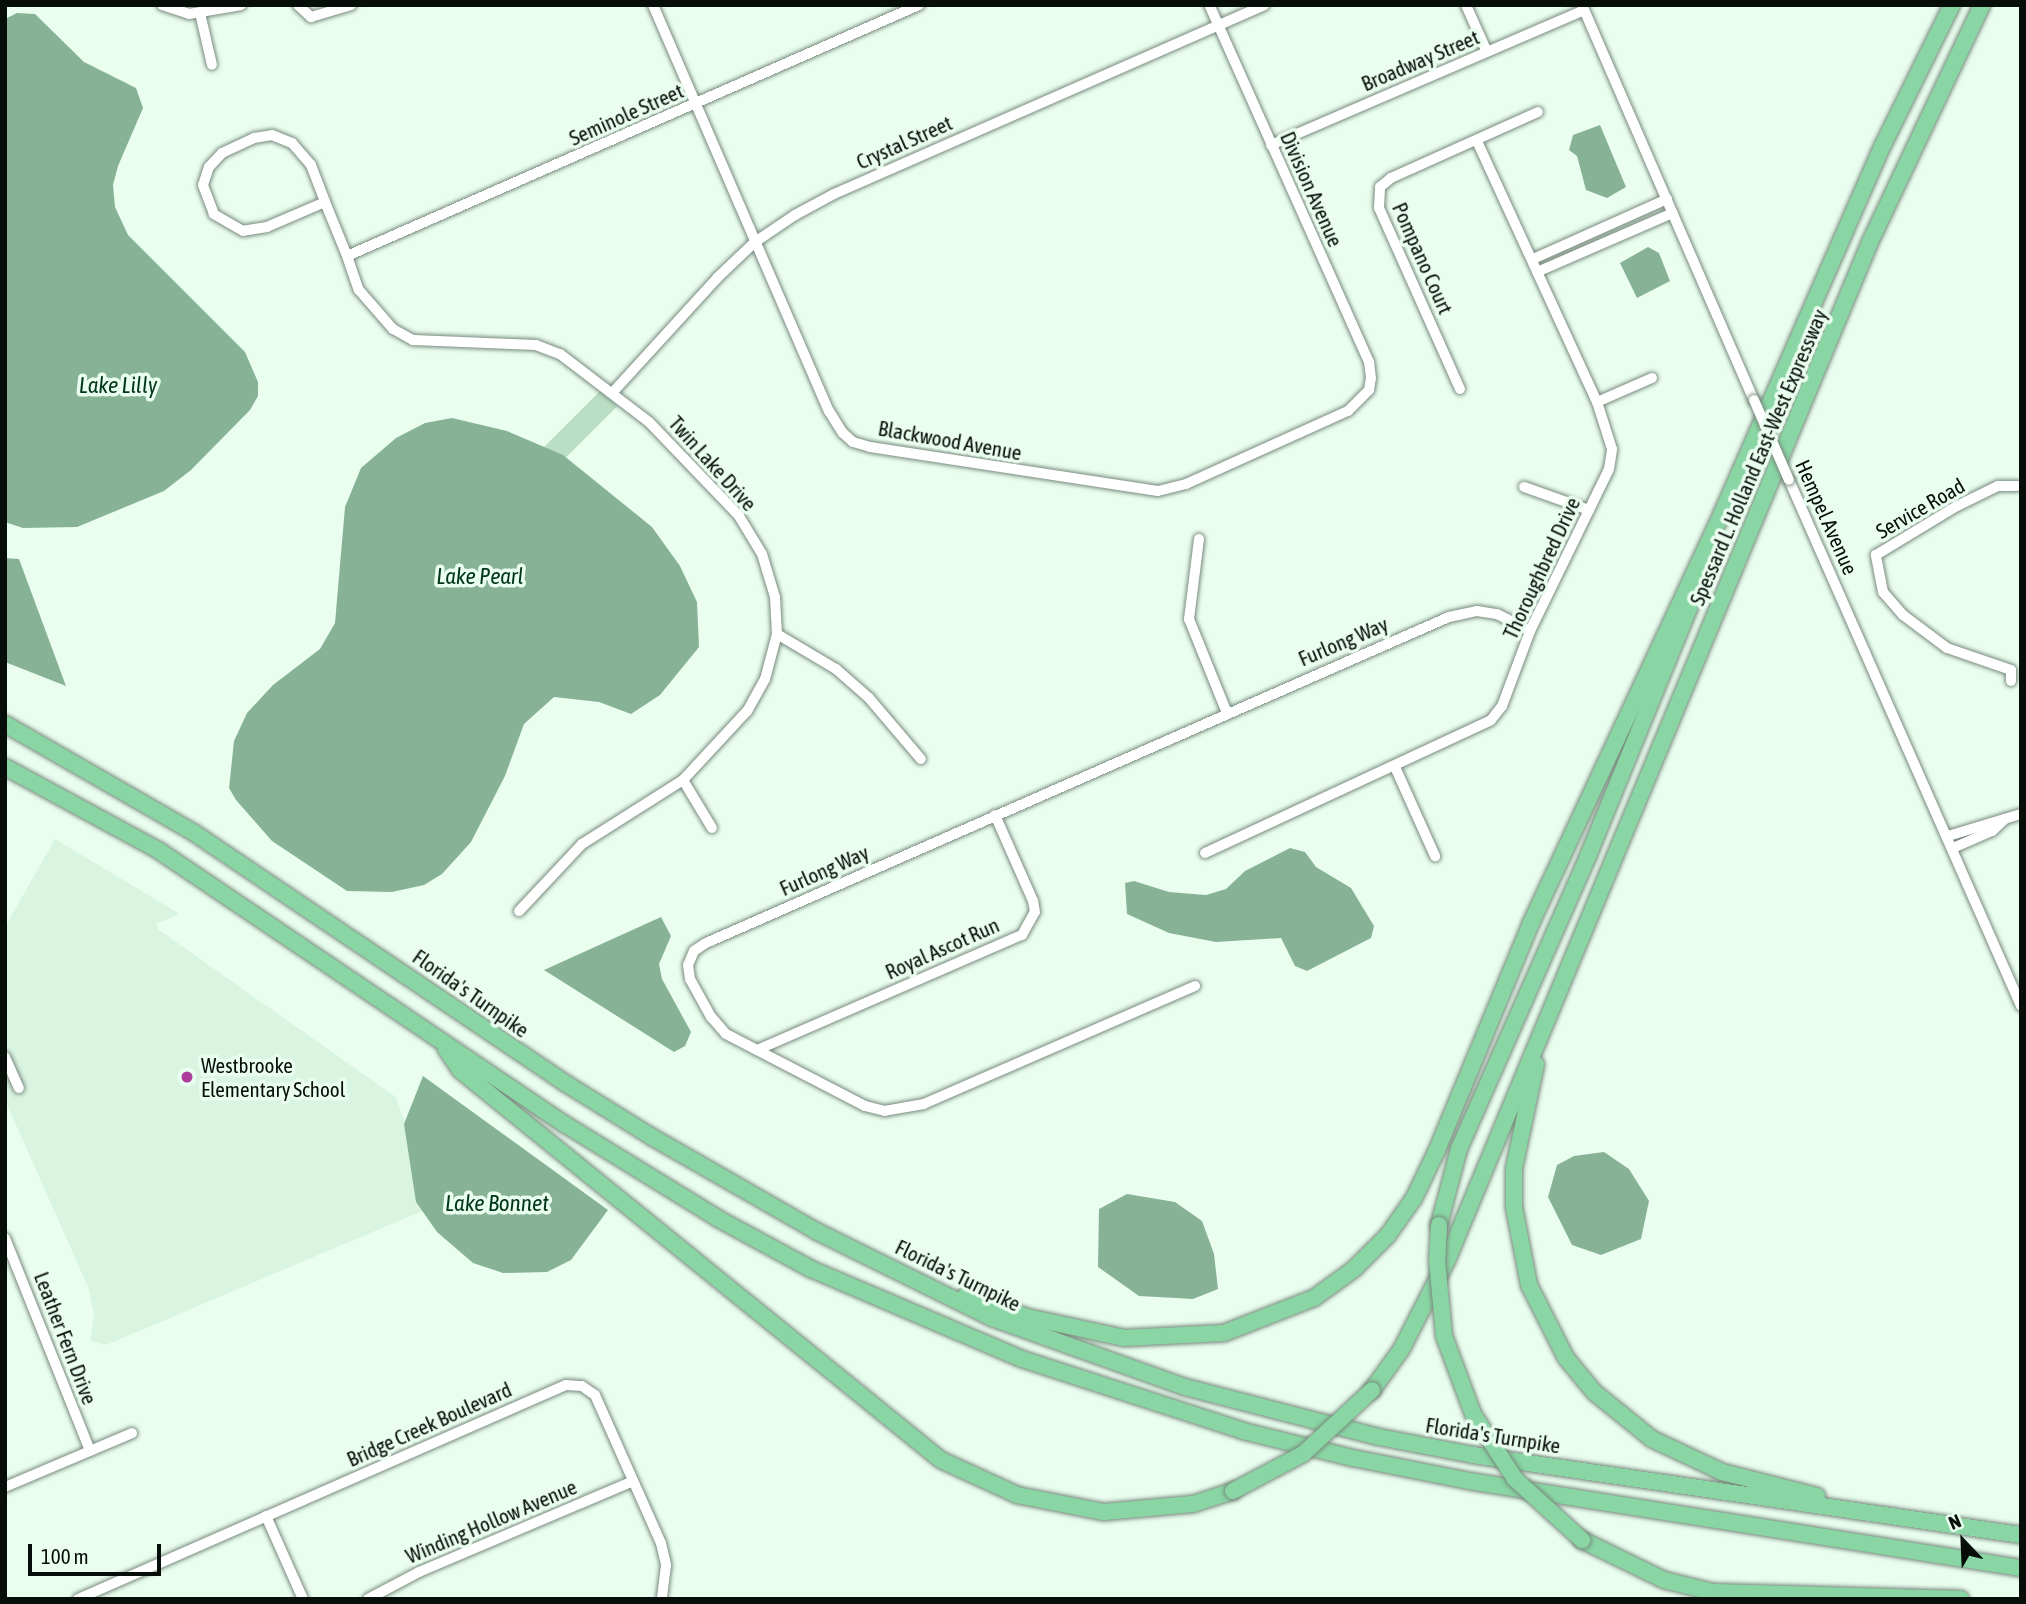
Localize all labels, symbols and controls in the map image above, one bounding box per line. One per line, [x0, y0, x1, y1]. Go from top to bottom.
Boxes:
street label: Broadway Street [1357, 24, 1483, 96]
street label: Seminole Street [565, 78, 687, 150]
street label: Crystal Street [852, 110, 956, 174]
street label: Division Avenue [1275, 128, 1349, 250]
street label: Pompano Court [1387, 198, 1459, 318]
street label: Spessard L. Holland East-West Expressway [1684, 305, 1832, 609]
water label: Lake Lilly [79, 371, 157, 399]
street label: Twin Lake Drive [664, 410, 762, 516]
street label: Blackwood Avenue [876, 415, 1024, 465]
street label: Hempel Avenue [1790, 456, 1864, 578]
street label: Service Road [1871, 473, 1969, 543]
street label: Thoroughbred Drive [1497, 493, 1585, 643]
water label: Lake Pearl [436, 562, 524, 590]
street label: Furlong Way [1294, 611, 1392, 671]
street label: Furlong Way [776, 839, 872, 901]
street label: Royal Ascot Run [881, 912, 1003, 984]
street label: Florida's Turnpike [408, 944, 534, 1042]
place label: Westbrooke Elementary School [201, 1052, 345, 1102]
marker: Westbrooke Elementary School [179, 1069, 195, 1085]
water label: Lake Bonnet [445, 1189, 549, 1217]
street label: Florida's Turnpike [891, 1234, 1025, 1316]
street label: Leather Fern Drive [29, 1268, 103, 1408]
street label: Bridge Creek Boulevard [343, 1376, 515, 1472]
street label: Florida's Turnpike [1424, 1412, 1562, 1458]
street label: Winding Hollow Avenue [402, 1474, 580, 1568]
north arrow [1928, 1506, 1998, 1576]
text: N [1945, 1509, 1964, 1534]
scale bar [32, 1530, 164, 1574]
text: 100 m [41, 1544, 89, 1568]

